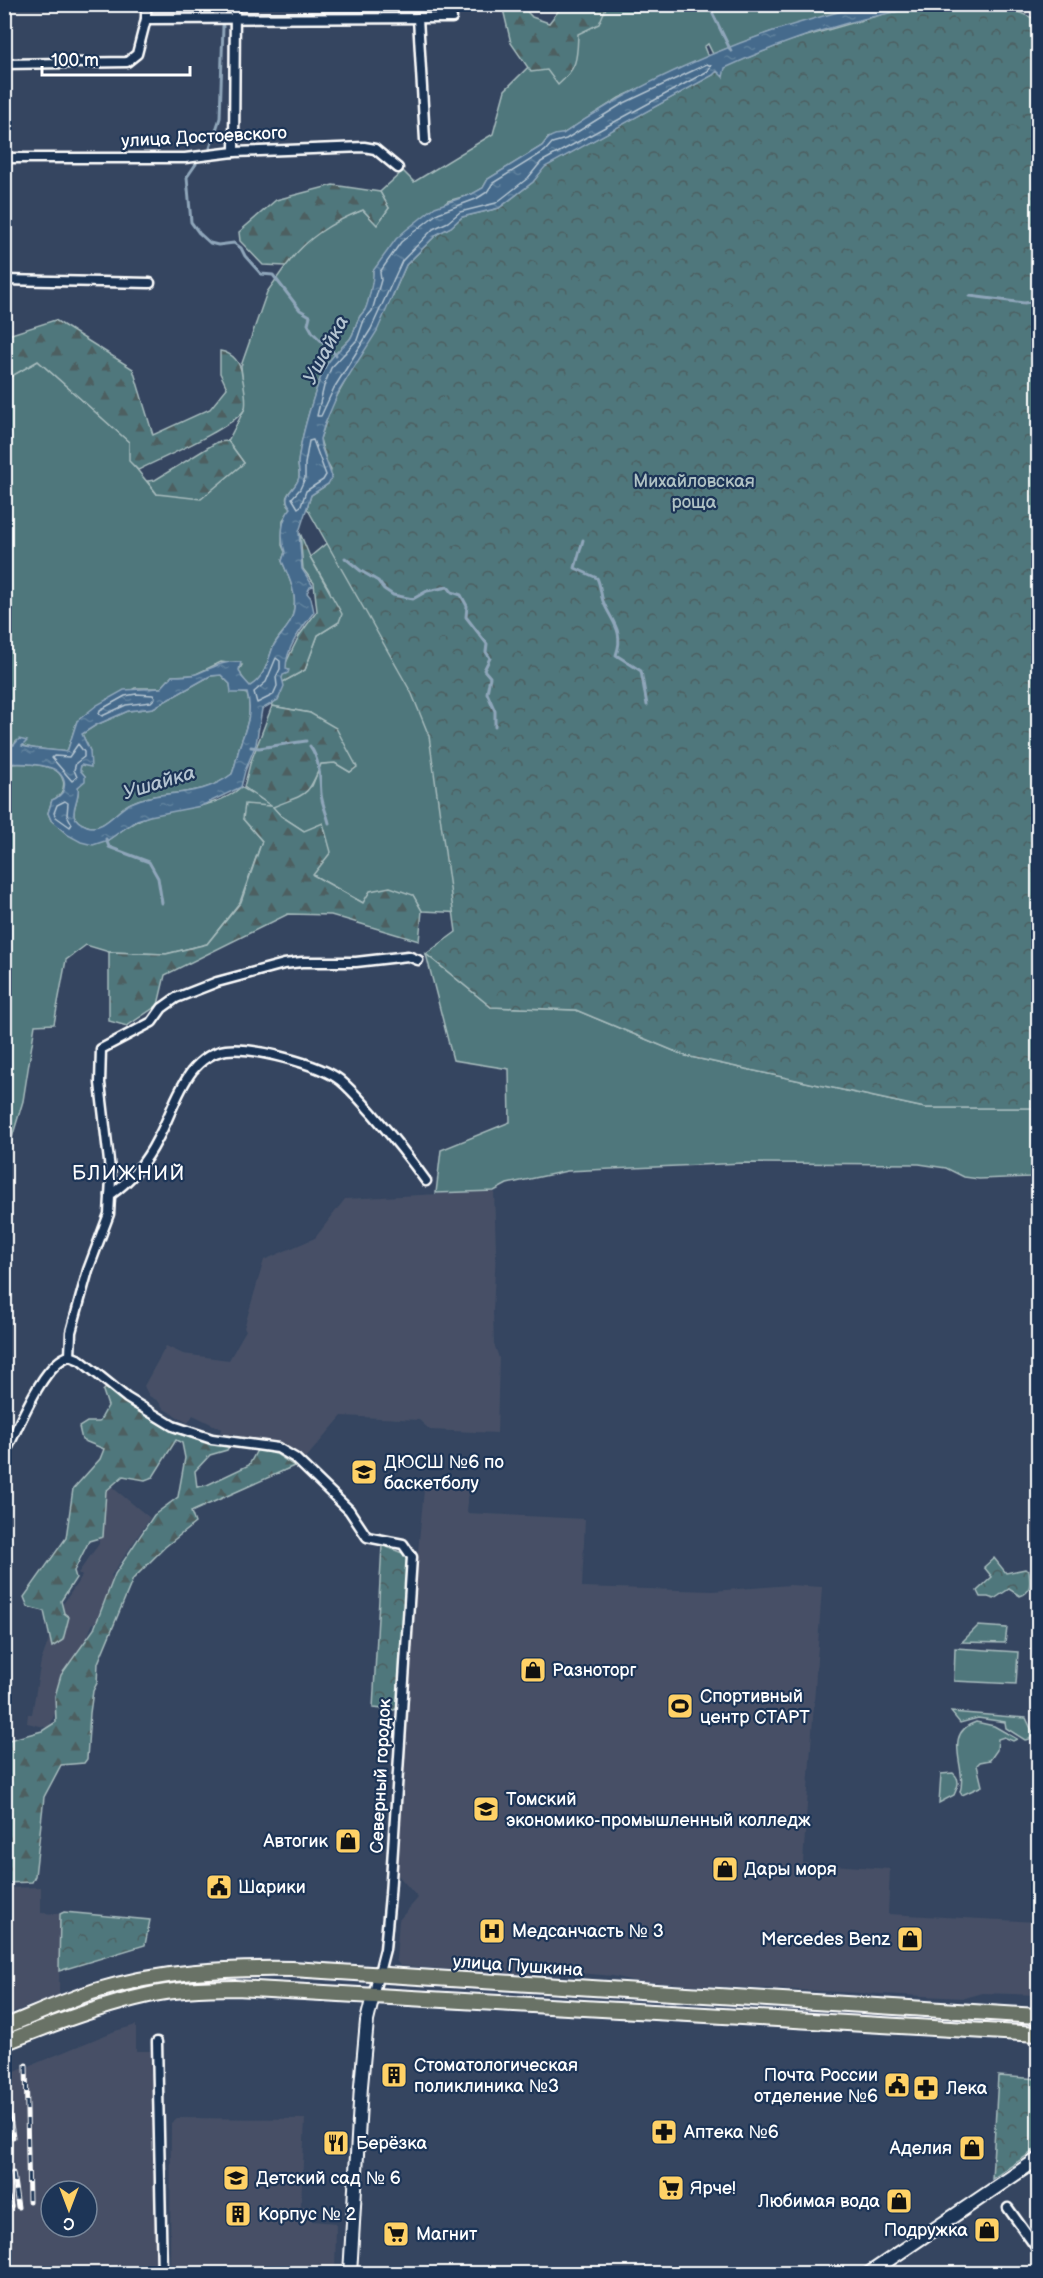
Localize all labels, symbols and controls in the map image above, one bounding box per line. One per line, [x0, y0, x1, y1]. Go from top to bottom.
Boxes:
scale bar [42, 39, 190, 77]
text: 100 m [51, 50, 99, 71]
street label: улица Достоевского [121, 122, 287, 152]
water label: Ушайка [298, 312, 354, 388]
park label: Михайловская роща [633, 471, 755, 513]
water label: Ушайка [120, 761, 198, 805]
district label: БЛИЖНИЙ [72, 1162, 186, 1186]
place label: ДЮСШ №6 по баскетболу [384, 1452, 504, 1494]
school or university icon: ДЮСШ №6 по баскетболу [349, 1457, 379, 1487]
shop icon: Разноторг [518, 1655, 548, 1685]
place label: Разноторг [552, 1660, 637, 1681]
place label: Спортивный центр СТАРТ [700, 1686, 810, 1728]
sports icon: Спортивный центр СТАРТ [665, 1691, 695, 1721]
street label: Северный городок [366, 1698, 396, 1854]
place label: Томский экономико-промышленный колледж [506, 1789, 811, 1831]
school or university icon: Томский экономико-промышленный колледж [471, 1794, 501, 1824]
shop icon: Автогик [333, 1826, 363, 1856]
place label: Автогик [263, 1831, 328, 1852]
shop icon: Дары моря [710, 1854, 740, 1884]
place label: Дары моря [744, 1859, 837, 1880]
public building icon: Шарики [204, 1872, 234, 1902]
place label: Шарики [238, 1877, 306, 1898]
hospital icon: Медсанчасть № 3 [477, 1916, 507, 1946]
place label: Медсанчасть № 3 [512, 1921, 664, 1942]
shop icon: Mercedes Benz [895, 1924, 925, 1954]
place label: Mercedes Benz [761, 1929, 890, 1950]
street label: улица Пушкина [452, 1951, 584, 1981]
place label: Стоматологическая поликлиника №3 [414, 2055, 578, 2097]
building icon: Стоматологическая поликлиника №3 [379, 2060, 409, 2090]
place label: Почта России отделение №6 [754, 2065, 878, 2107]
public building icon: Почта России отделение №6 [882, 2070, 912, 2100]
pharmacy icon: Лека [911, 2073, 941, 2103]
place label: Лека [945, 2078, 988, 2099]
pharmacy icon: Аптека №6 [649, 2117, 679, 2147]
place label: Аптека №6 [683, 2122, 779, 2143]
restaurant icon: Берёзка [321, 2128, 351, 2158]
place label: Берёзка [356, 2133, 427, 2154]
shop icon: Аделия [957, 2133, 987, 2163]
place label: Аделия [889, 2138, 952, 2159]
school or university icon: Детский сад № 6 [221, 2163, 251, 2193]
place label: Детский сад № 6 [256, 2168, 401, 2189]
supermarket icon: Ярче! [656, 2173, 686, 2203]
place label: Ярче! [690, 2178, 736, 2199]
north arrow [39, 2179, 99, 2239]
shop icon: Любимая вода [884, 2186, 914, 2216]
place label: Любимая вода [757, 2191, 880, 2212]
building icon: Корпус № 2 [223, 2199, 253, 2229]
place label: Корпус № 2 [258, 2204, 357, 2225]
text: С [63, 2213, 75, 2232]
shop icon: Подружка [972, 2215, 1002, 2245]
supermarket icon: Магнит [381, 2219, 411, 2249]
place label: Подружка [884, 2220, 968, 2241]
place label: Магнит [416, 2224, 478, 2245]

